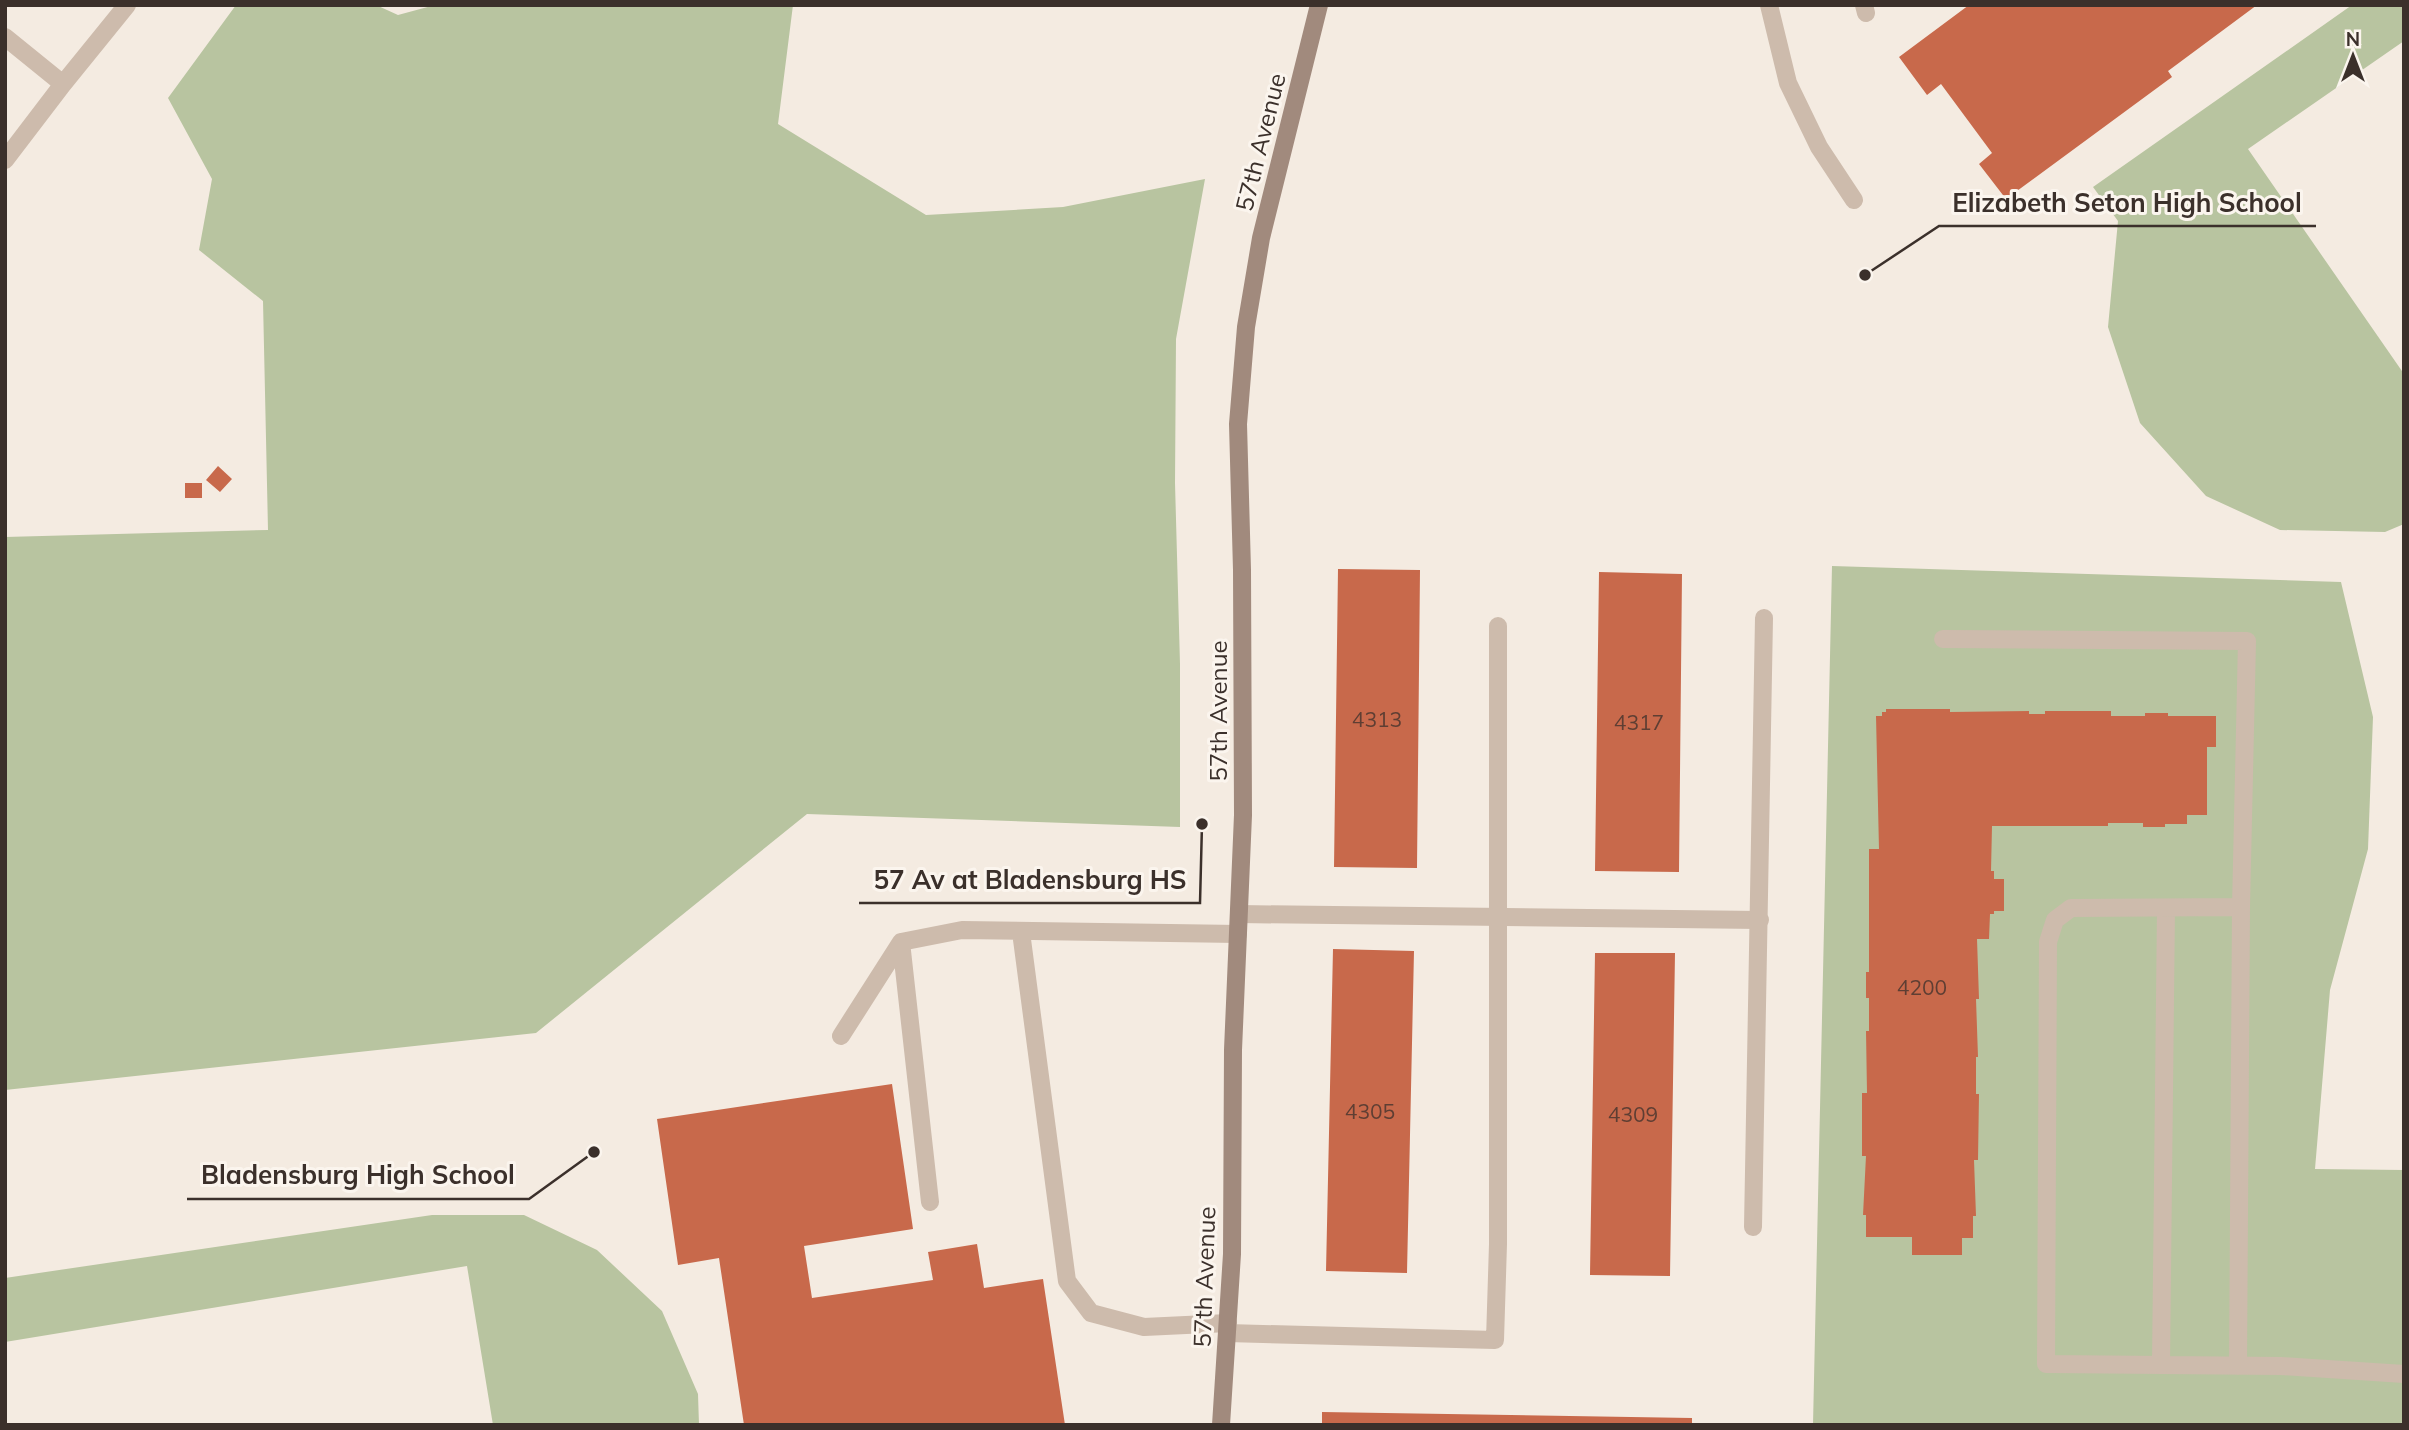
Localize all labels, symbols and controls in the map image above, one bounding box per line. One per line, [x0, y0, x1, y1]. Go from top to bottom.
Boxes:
north arrow [2318, 21, 2388, 91]
text: N [2346, 27, 2360, 51]
street label: 57th Avenue [1228, 70, 1292, 214]
callout: Elizabeth Seton High School [1939, 179, 2316, 226]
text: Elizabeth Seton High School [1952, 186, 2302, 219]
street label: 57th Avenue [1203, 640, 1233, 782]
house number: 4313 [1352, 706, 1402, 732]
house number: 4317 [1614, 709, 1664, 735]
callout: 57 Av at Bladensburg HS [859, 856, 1200, 903]
text: 57 Av at Bladensburg HS [873, 863, 1187, 896]
house number: 4200 [1897, 974, 1947, 1000]
house number: 4305 [1345, 1098, 1395, 1124]
house number: 4309 [1608, 1101, 1658, 1127]
callout: Bladensburg High School [187, 1152, 529, 1199]
text: Bladensburg High School [201, 1158, 515, 1191]
street label: 57th Avenue [1187, 1206, 1221, 1348]

